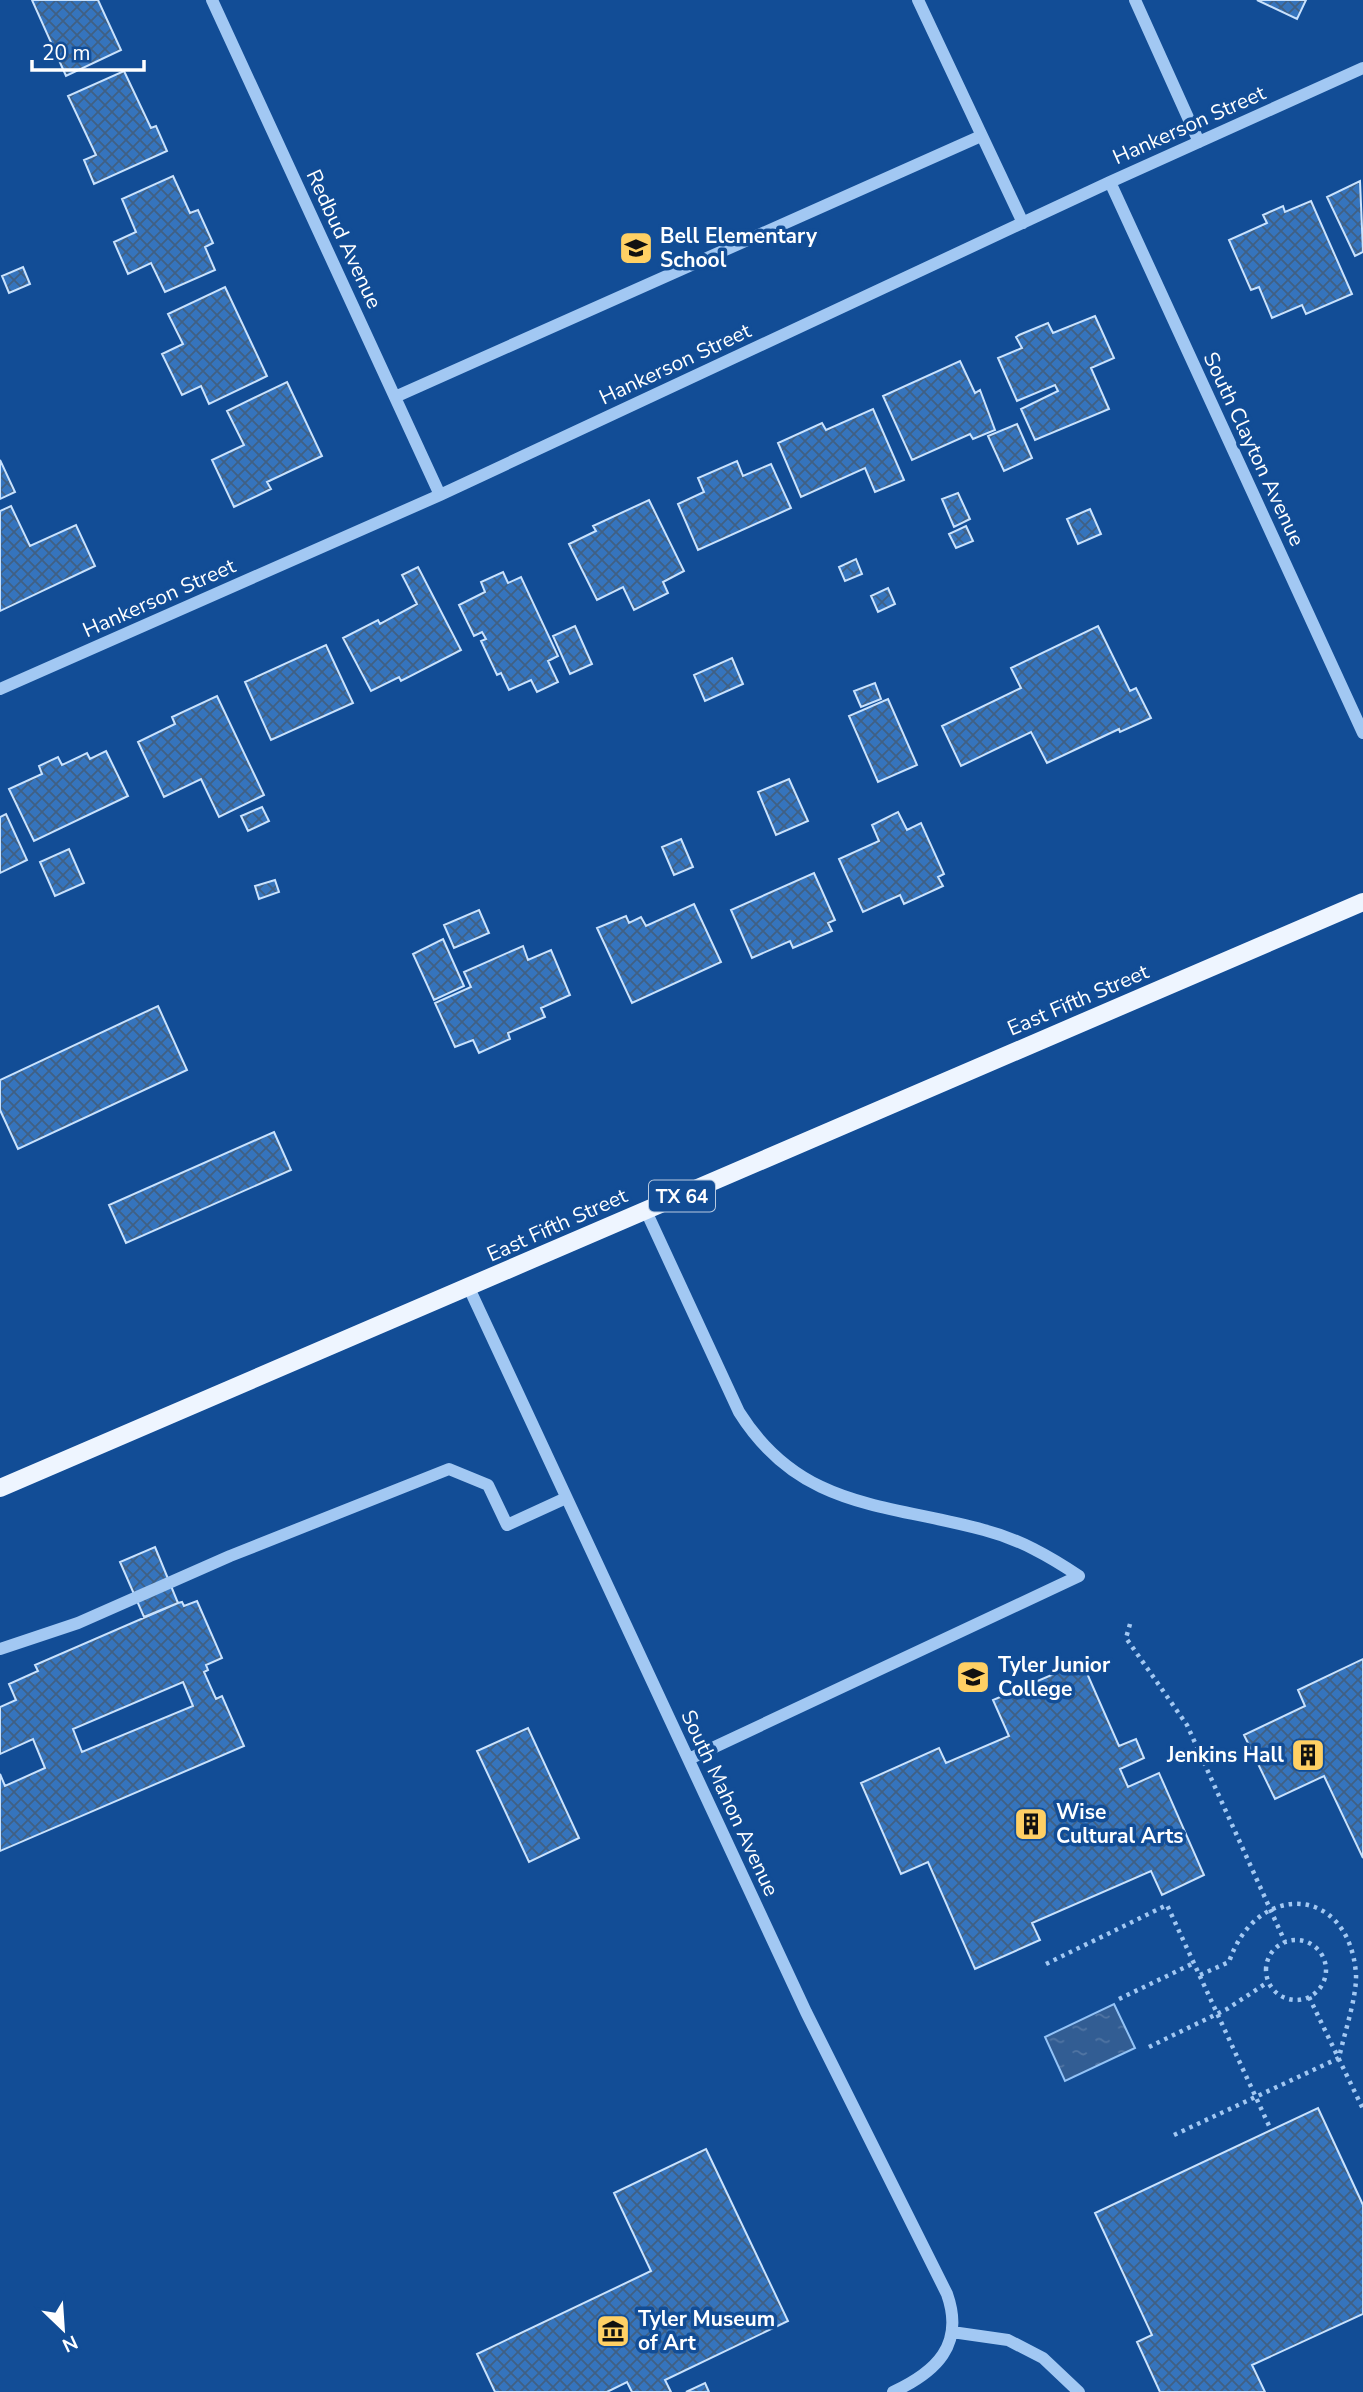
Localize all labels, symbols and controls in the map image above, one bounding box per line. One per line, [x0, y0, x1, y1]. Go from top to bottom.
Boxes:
scale bar [32, 28, 144, 72]
text: 20 m [42, 39, 91, 67]
street label: Hankerson Street [1108, 79, 1270, 171]
street label: Redbud Avenue [300, 165, 388, 313]
place label: Bell Elementary School [660, 222, 818, 274]
school or university icon: Bell Elementary School [617, 229, 655, 267]
street label: Hankerson Street [595, 316, 756, 411]
street label: South Clayton Avenue [1197, 347, 1311, 551]
street label: Hankerson Street [78, 552, 240, 644]
street label: East Fifth Street [1003, 957, 1153, 1042]
road number: TX 64 [649, 1180, 715, 1212]
street label: East Fifth Street [482, 1181, 632, 1268]
place label: Tyler Junior College [998, 1651, 1111, 1703]
school or university icon: Tyler Junior College [954, 1658, 992, 1696]
street label: South Mahon Avenue [675, 1705, 785, 1901]
building icon: Jenkins Hall [1289, 1736, 1327, 1774]
place label: Jenkins Hall [1166, 1741, 1284, 1769]
place label: Wise Cultural Arts [1056, 1798, 1184, 1850]
building icon: Wise Cultural Arts [1012, 1805, 1050, 1843]
north arrow [28, 2294, 98, 2364]
place label: Tyler Museum of Art [638, 2305, 775, 2357]
museum icon: Tyler Museum of Art [594, 2312, 632, 2350]
text: N [58, 2329, 82, 2358]

